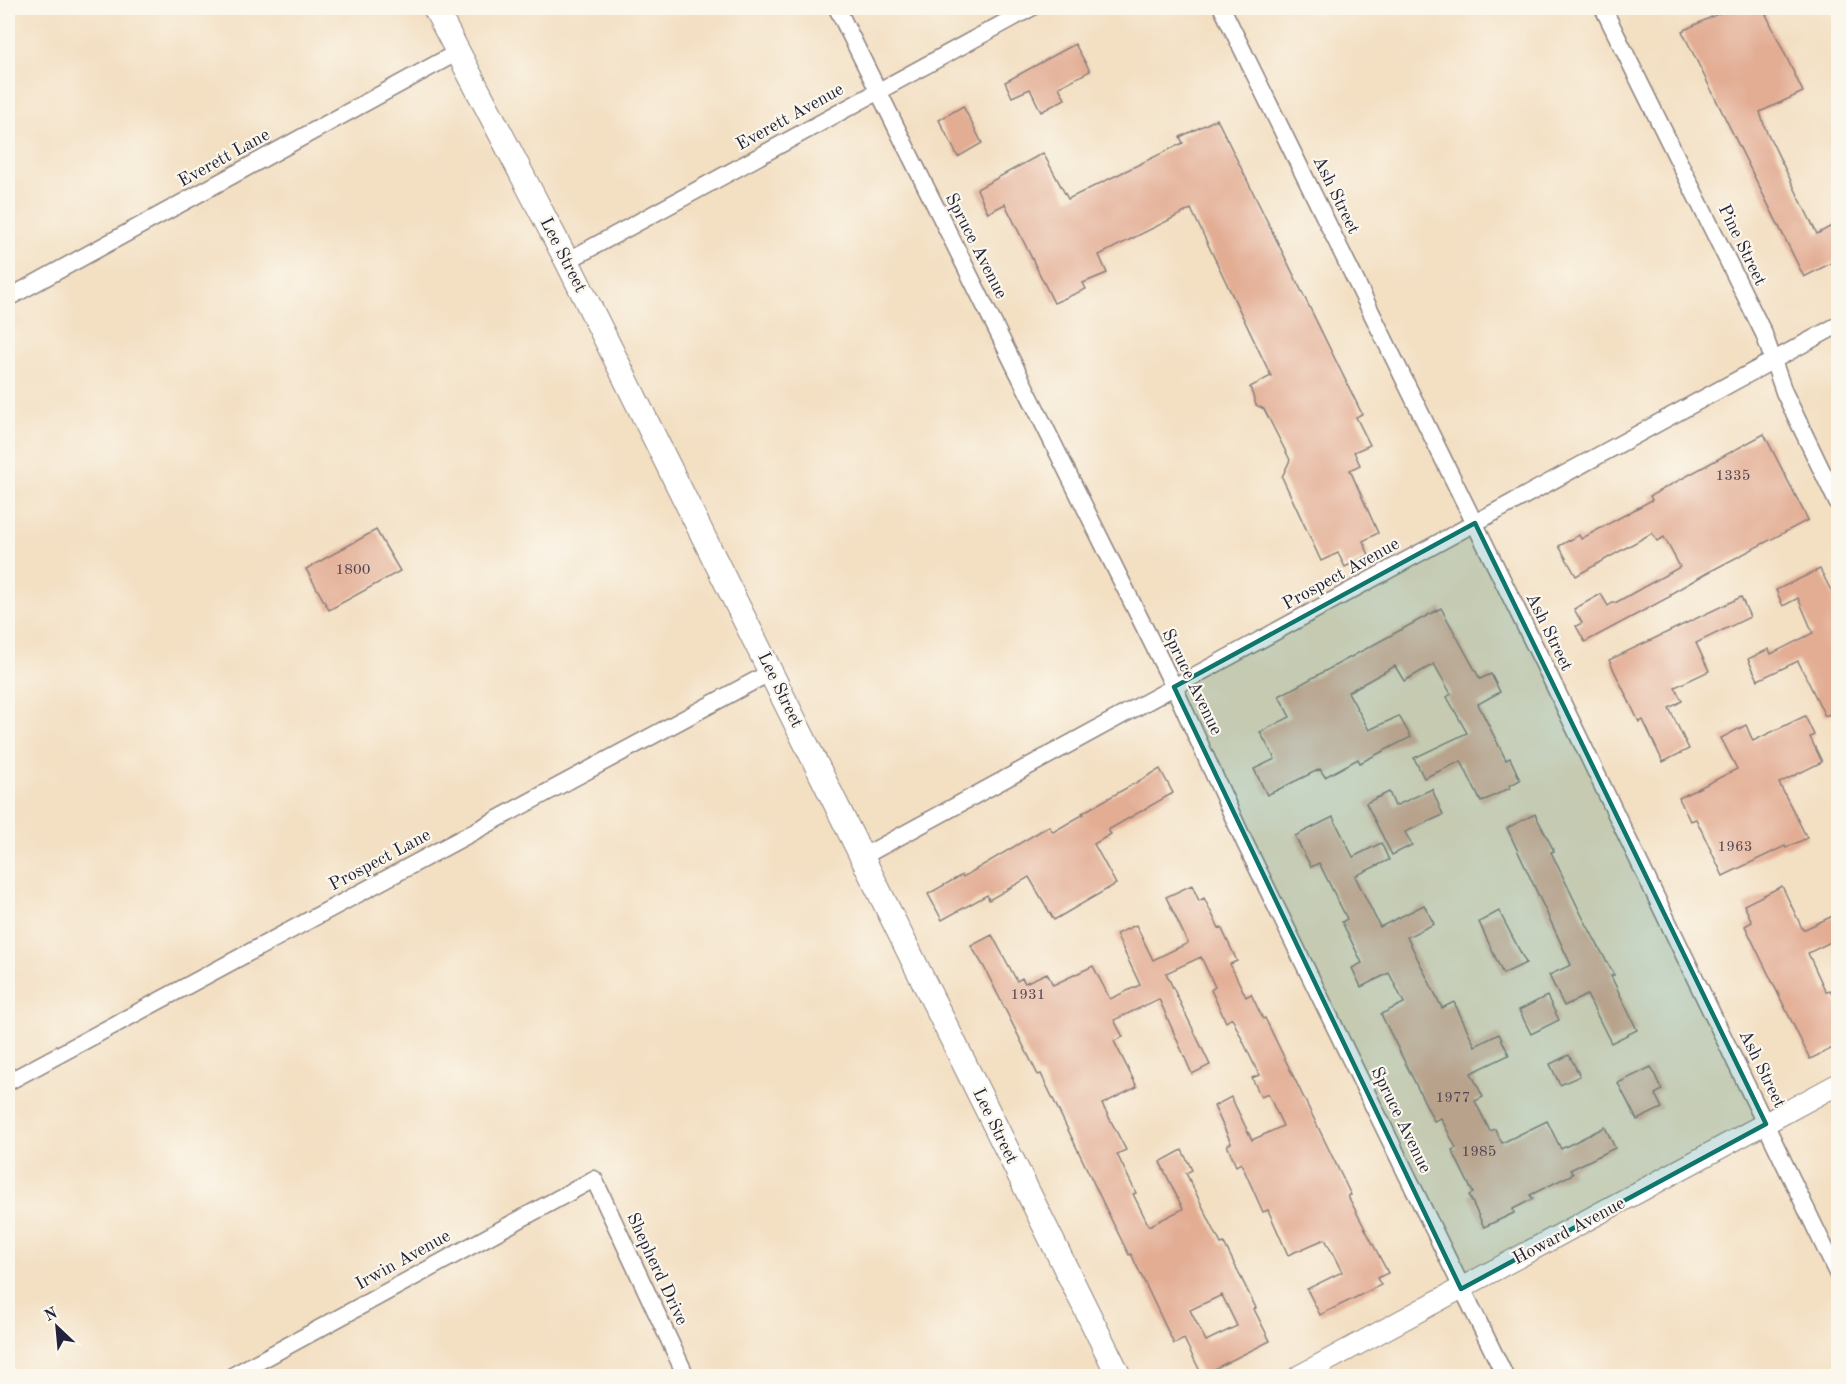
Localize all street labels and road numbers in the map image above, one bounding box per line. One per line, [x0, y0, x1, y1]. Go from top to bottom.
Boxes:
street label: Everett Avenue [733, 80, 847, 154]
street label: Everett Lane [175, 125, 273, 191]
street label: Ash Street [1309, 153, 1363, 237]
street label: Spruce Avenue [942, 190, 1010, 302]
street label: Pine Street [1715, 202, 1769, 288]
street label: Lee Street [537, 215, 589, 295]
street label: Prospect Avenue [1280, 535, 1402, 613]
street label: Ash Street [1522, 590, 1576, 674]
street label: Spruce Avenue [1159, 626, 1225, 738]
street label: Lee Street [754, 649, 806, 731]
street label: Prospect Lane [326, 826, 434, 894]
street label: Ash Street [1735, 1027, 1789, 1111]
street label: Spruce Avenue [1368, 1064, 1434, 1176]
street label: Lee Street [969, 1085, 1021, 1167]
street label: Howard Avenue [1510, 1194, 1628, 1268]
street label: Shepherd Drive [623, 1210, 691, 1328]
street label: Irwin Avenue [353, 1227, 453, 1293]

